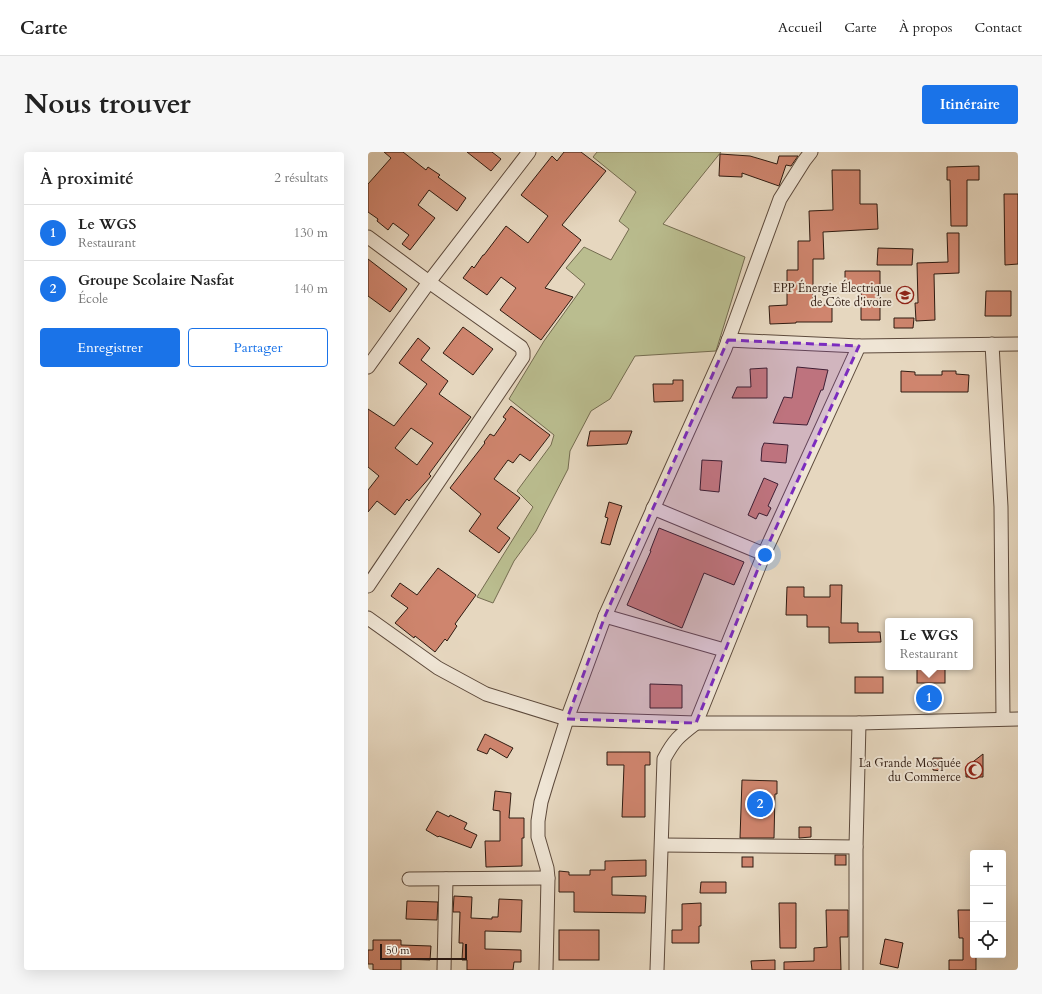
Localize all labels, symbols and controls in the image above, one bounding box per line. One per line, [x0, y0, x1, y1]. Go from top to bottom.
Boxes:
text: Carte [20, 15, 68, 41]
text: Accueil [778, 18, 822, 37]
text: Carte [844, 18, 877, 37]
text: À propos [899, 18, 952, 37]
text: Contact [974, 18, 1022, 37]
text: Nous trouver [24, 85, 191, 123]
button: Itinéraire [922, 85, 1018, 124]
text: À proximité [40, 167, 134, 190]
text: 2 résultats [274, 169, 328, 187]
text: Le WGS [78, 214, 136, 234]
text: 1 [50, 224, 56, 242]
text: 130 m [294, 224, 328, 242]
text: Restaurant [78, 234, 136, 252]
text: Groupe Scolaire Nasfat [78, 270, 234, 290]
place label: EPP Énergie Électrique de Côte d'ivoire [773, 279, 892, 310]
text: 2 [50, 280, 56, 298]
text: 140 m [294, 280, 328, 298]
school or university icon: EPP Énergie Électrique de Côte d'ivoire [895, 285, 915, 305]
text: École [78, 290, 108, 308]
button: Enregistrer [40, 328, 180, 367]
button: Partager [188, 328, 328, 367]
your location [755, 545, 775, 565]
popup [885, 618, 973, 670]
text: Le WGS [900, 625, 958, 645]
text: Restaurant [900, 645, 958, 663]
pin: 1 [916, 683, 942, 713]
place label: La Grande Mosquée du Commerce [859, 755, 961, 785]
mosque icon: La Grande Mosquée du Commerce [964, 760, 984, 780]
pin: 2 [747, 789, 773, 819]
map controls [970, 850, 1006, 958]
button: + [970, 850, 1006, 886]
button: − [970, 886, 1006, 922]
button: locate [970, 922, 1006, 958]
scale bar [380, 942, 467, 961]
text: 50 m [386, 943, 410, 958]

